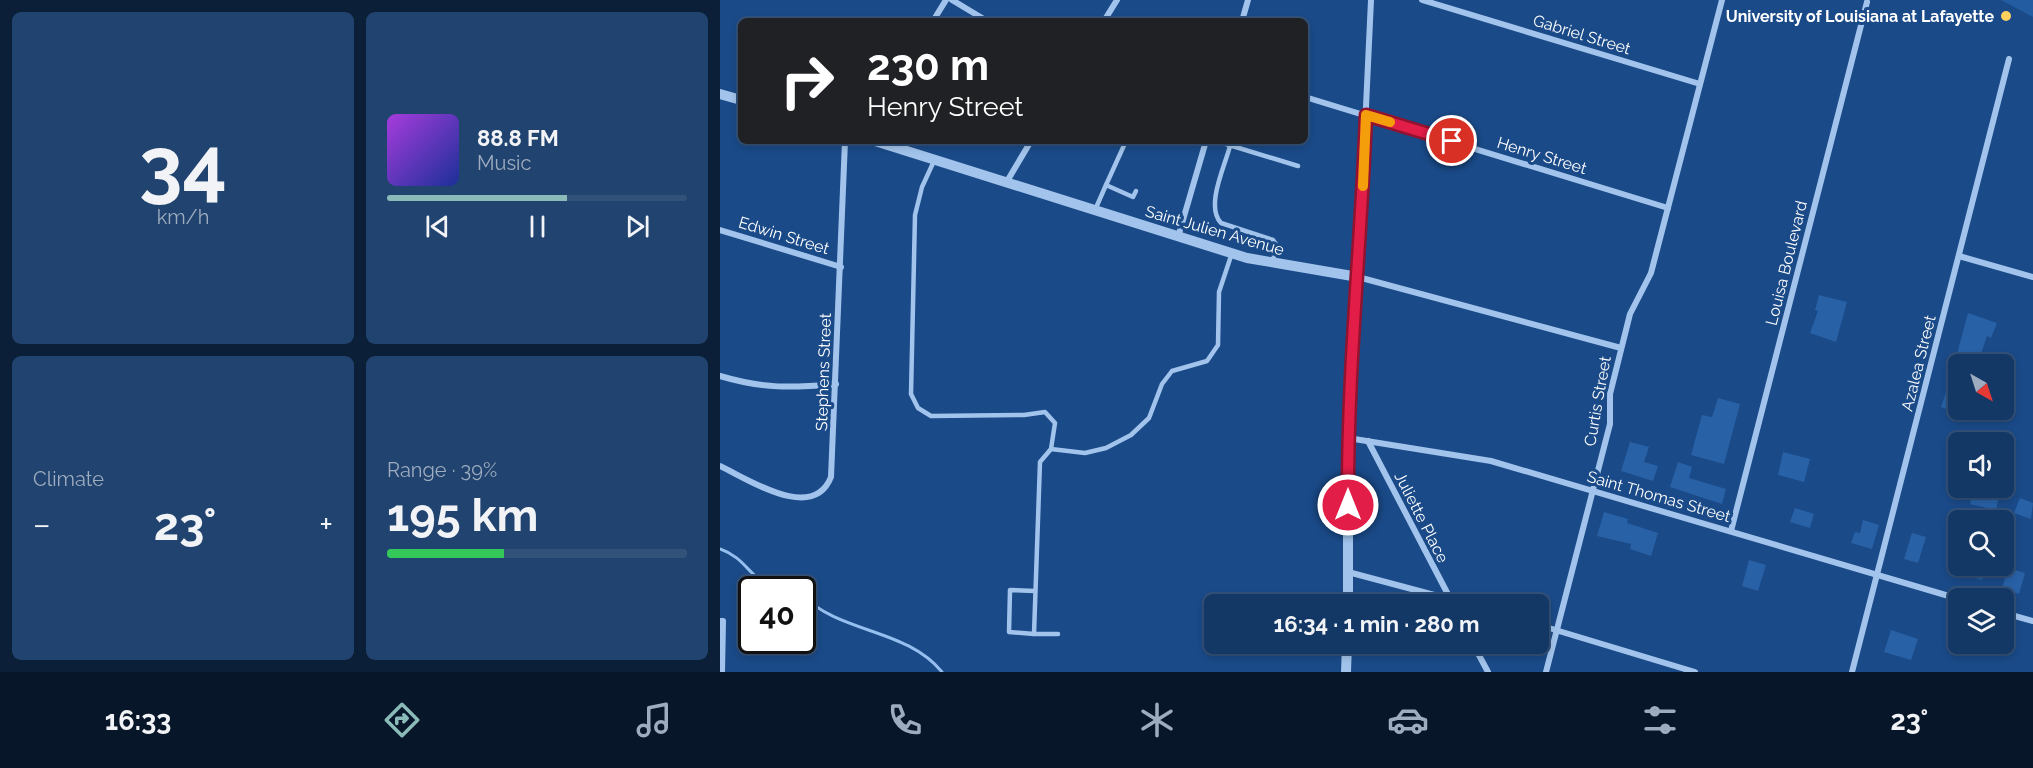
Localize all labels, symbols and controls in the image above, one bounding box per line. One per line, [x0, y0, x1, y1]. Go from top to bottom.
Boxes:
place label: University of Louisiana at Lafayette [1726, 7, 1994, 26]
marker: University of Louisiana at Lafayette [1999, 9, 2013, 23]
street label: Gabriel Street [1531, 11, 1633, 58]
text: 230 m [867, 41, 989, 90]
icon: right [768, 42, 846, 120]
text: Henry Street [867, 91, 1023, 122]
pin [1426, 115, 1477, 166]
text: 34 [139, 120, 227, 211]
icon: arrive [1435, 124, 1468, 157]
text: 88.8 FM [477, 125, 559, 151]
street label: Henry Street [1495, 133, 1590, 178]
text: Music [477, 151, 531, 175]
street label: Louisa Boulevard [1762, 199, 1811, 327]
street label: Saint Julien Avenue [1143, 202, 1286, 259]
text: km/h [157, 205, 209, 229]
icon: previous [421, 210, 454, 243]
icon: pause [521, 210, 554, 243]
icon: next [621, 210, 654, 243]
street label: Edwin Street [736, 213, 832, 258]
street label: Stephens Street [812, 312, 835, 431]
street label: Azalea Street [1897, 313, 1940, 413]
street label: Curtis Street [1580, 354, 1615, 448]
north arrow [1948, 354, 2014, 420]
map controls [1948, 354, 2014, 654]
button: sound [1948, 432, 2014, 498]
text: Range · 39% [387, 458, 497, 482]
text: Climate [33, 467, 104, 491]
street label: Saint Thomas Street [1585, 467, 1733, 526]
street label: Juliette Place [1391, 469, 1453, 566]
position arrow [1316, 473, 1380, 537]
text: 195 km [387, 489, 538, 542]
text: 23° [154, 498, 216, 551]
text: − [33, 505, 51, 544]
text: + [319, 505, 333, 544]
button: search [1948, 510, 2014, 576]
speed limit sign: 40 [738, 576, 816, 654]
button: layers [1948, 588, 2014, 654]
text: 16:34 · 1 min · 280 m [1273, 611, 1480, 637]
icon: directions [381, 699, 423, 741]
icon: music [633, 699, 675, 741]
icon: phone [884, 699, 926, 741]
icon: climate [1136, 699, 1178, 741]
icon: car [1387, 699, 1429, 741]
icon: filters [1639, 699, 1681, 741]
text: 16:33 [105, 705, 171, 736]
text: 23° [1891, 705, 1928, 736]

